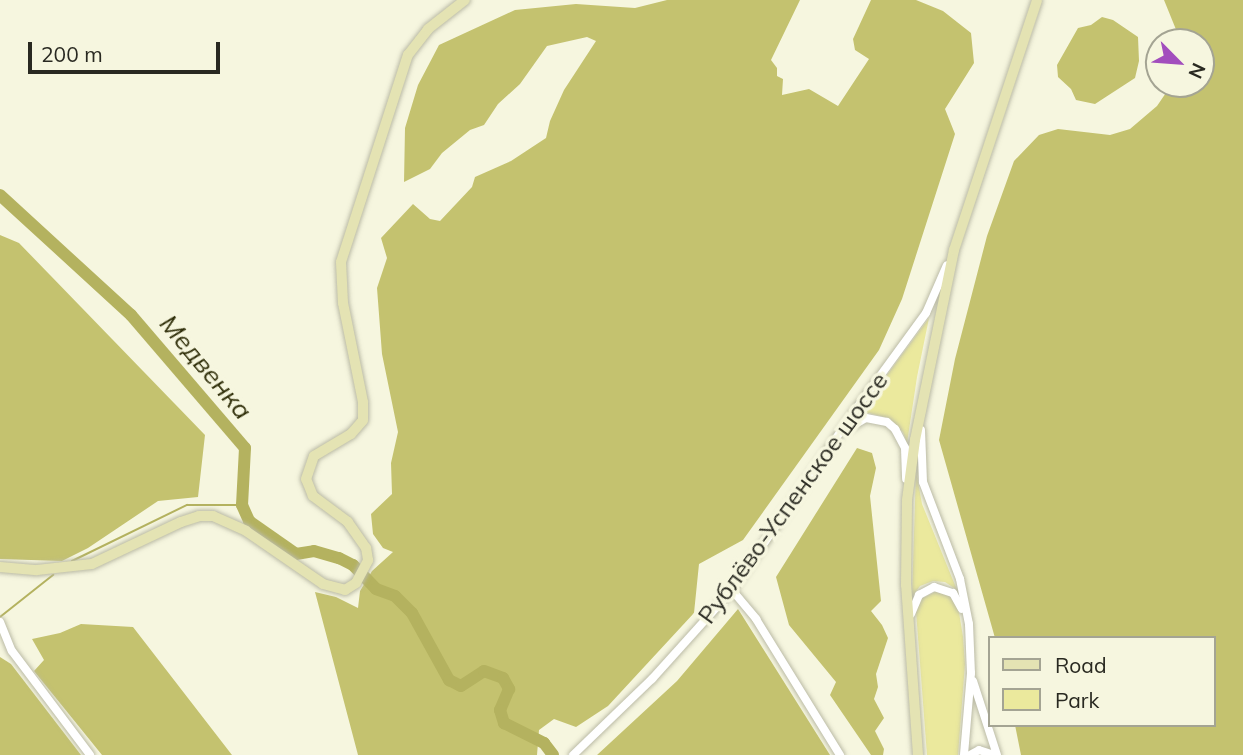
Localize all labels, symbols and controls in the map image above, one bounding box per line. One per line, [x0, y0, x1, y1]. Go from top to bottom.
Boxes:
scale bar [32, 28, 224, 72]
north arrow [1145, 28, 1215, 98]
text: 200 m [41, 41, 103, 67]
text: N [1183, 59, 1211, 83]
water label: Медвенка [153, 308, 259, 426]
street label: Рублёво-Успенское шоссе [692, 367, 894, 629]
legend [988, 636, 1215, 727]
text: Road [1055, 652, 1106, 678]
text: Park [1055, 687, 1099, 713]

